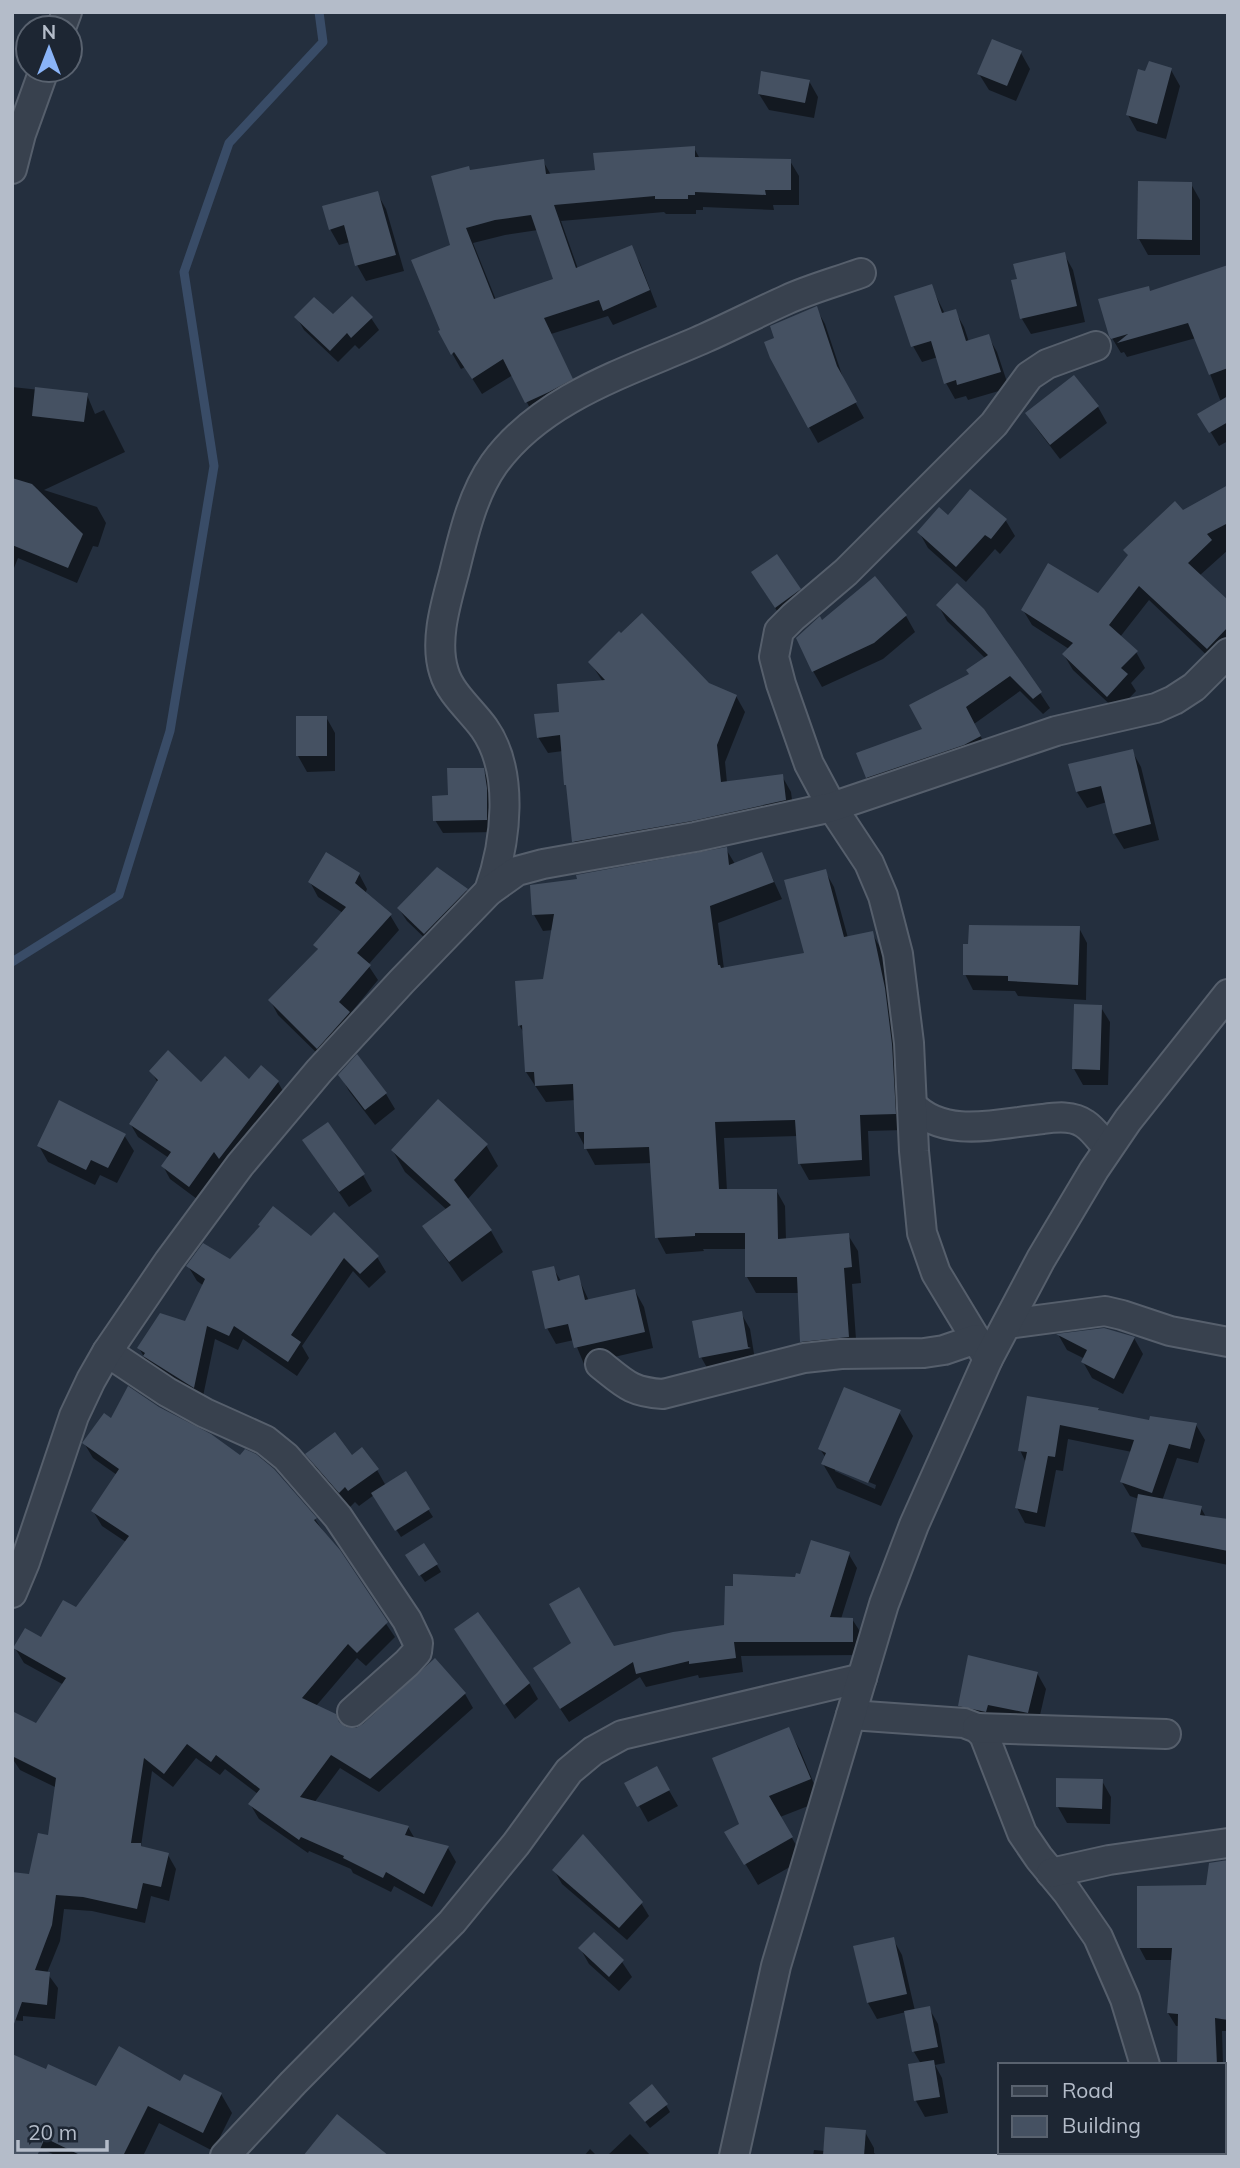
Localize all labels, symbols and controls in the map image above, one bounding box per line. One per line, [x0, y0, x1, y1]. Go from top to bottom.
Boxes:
north arrow [14, 14, 84, 84]
text: N [42, 20, 56, 44]
legend [998, 2063, 1226, 2154]
text: Road [1062, 2077, 1113, 2103]
scale bar [18, 2108, 107, 2152]
text: Building [1062, 2112, 1141, 2138]
text: 20 m [28, 2119, 77, 2145]

